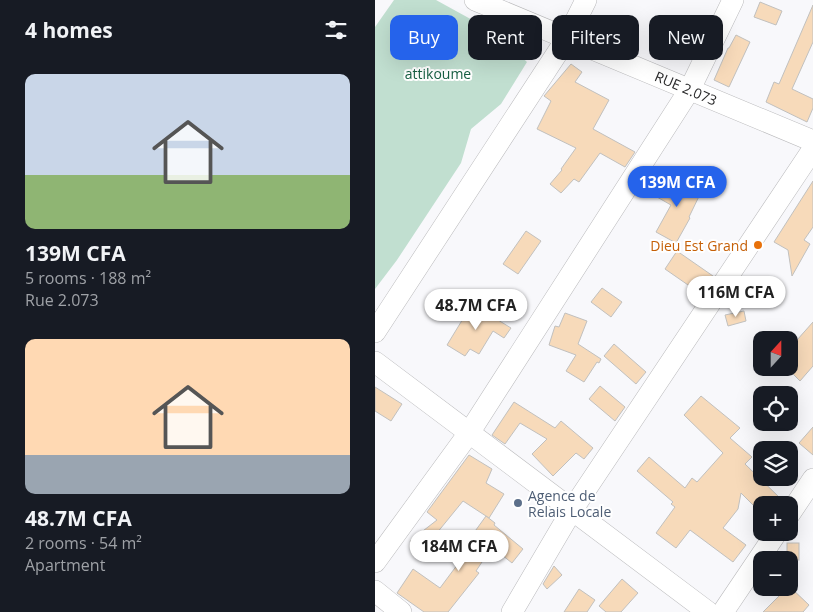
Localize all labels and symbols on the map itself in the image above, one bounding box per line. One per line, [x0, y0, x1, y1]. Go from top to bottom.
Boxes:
park label: attikoume [405, 64, 471, 83]
street label: RUE 2.073 [652, 66, 720, 110]
pin: 139M CFA [625, 166, 729, 208]
place label: Dieu Est Grand [650, 236, 748, 255]
marker: Dieu Est Grand [752, 239, 764, 251]
pin: 116M CFA [684, 276, 788, 318]
pin: 48.7M CFA [419, 288, 533, 331]
north arrow [753, 331, 797, 376]
place label: Agence de Relais Locale [528, 486, 611, 521]
marker: Agence de Relais Locale [512, 497, 524, 509]
pin: 184M CFA [407, 530, 511, 572]

